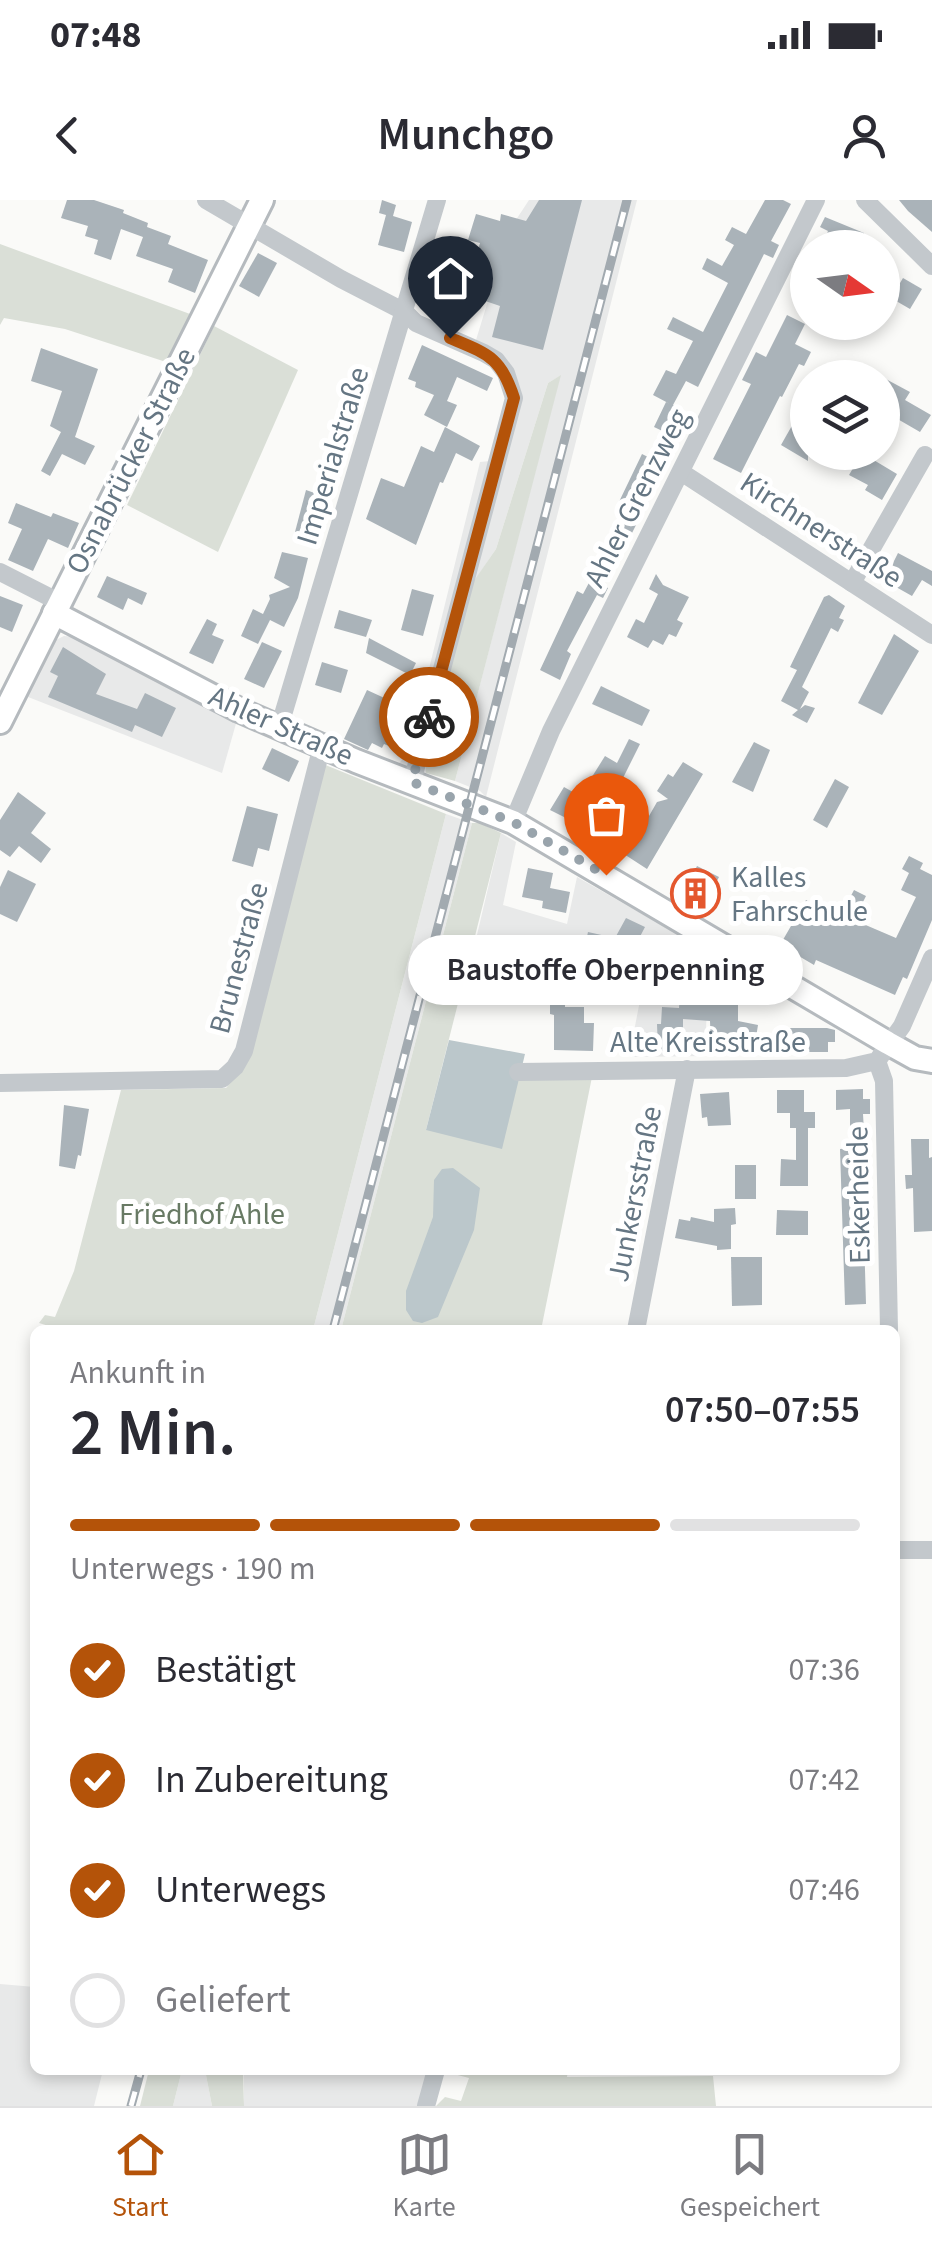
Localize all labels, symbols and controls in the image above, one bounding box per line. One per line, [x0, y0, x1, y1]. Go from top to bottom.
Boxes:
text: 07:48 [50, 8, 142, 62]
text: Munchgo [377, 103, 555, 167]
icon: back [40, 108, 95, 163]
icon: person [837, 108, 892, 163]
north arrow [790, 230, 900, 340]
map controls [790, 230, 900, 470]
pin [408, 236, 493, 339]
icon: home [423, 251, 478, 306]
street label: Osnabrücker Straße [55, 340, 207, 582]
button: layers [790, 360, 900, 470]
street label: Imperialstraße [286, 362, 380, 550]
street label: Ahler Grenzweg [573, 401, 701, 595]
street label: Kirchnerstraße [731, 461, 911, 599]
courier [379, 667, 479, 767]
street label: Ahler Straße [202, 675, 360, 777]
icon: bike [402, 690, 457, 745]
pin [564, 773, 649, 876]
icon: bag [579, 788, 634, 843]
place label: Kalles Fahrschule [731, 856, 868, 933]
building icon: Kalles Fahrschule [670, 868, 722, 920]
street label: Brunestraße [198, 878, 280, 1038]
callout: Baustoffe Oberpenning [408, 935, 804, 1005]
text: Baustoffe Oberpenning [447, 947, 764, 993]
street label: Alte Kreisstraße [610, 1021, 806, 1064]
street label: Junkersstraße [597, 1102, 673, 1286]
street label: Eskerheide [836, 1126, 882, 1264]
park label: Friedhof Ahle [119, 1193, 285, 1236]
text: Ankunft in [70, 1350, 206, 1396]
text: 07:50–07:55 [665, 1383, 860, 1437]
text: 2 Min. [70, 1387, 236, 1480]
text: Unterwegs · 190 m [70, 1546, 316, 1592]
icon: check [70, 1643, 125, 1698]
text: Bestätigt [155, 1643, 296, 1697]
text: 07:36 [788, 1647, 860, 1693]
icon: check [70, 1753, 125, 1808]
text: In Zubereitung [155, 1753, 388, 1807]
text: 07:42 [788, 1757, 860, 1803]
icon: check [70, 1863, 125, 1918]
text: Unterwegs [155, 1863, 326, 1917]
text: 07:46 [788, 1867, 860, 1913]
text: Geliefert [155, 1973, 291, 2027]
tab: Start [112, 2127, 168, 2227]
tab: Karte [393, 2127, 456, 2227]
tab: Gespeichert [680, 2127, 820, 2227]

